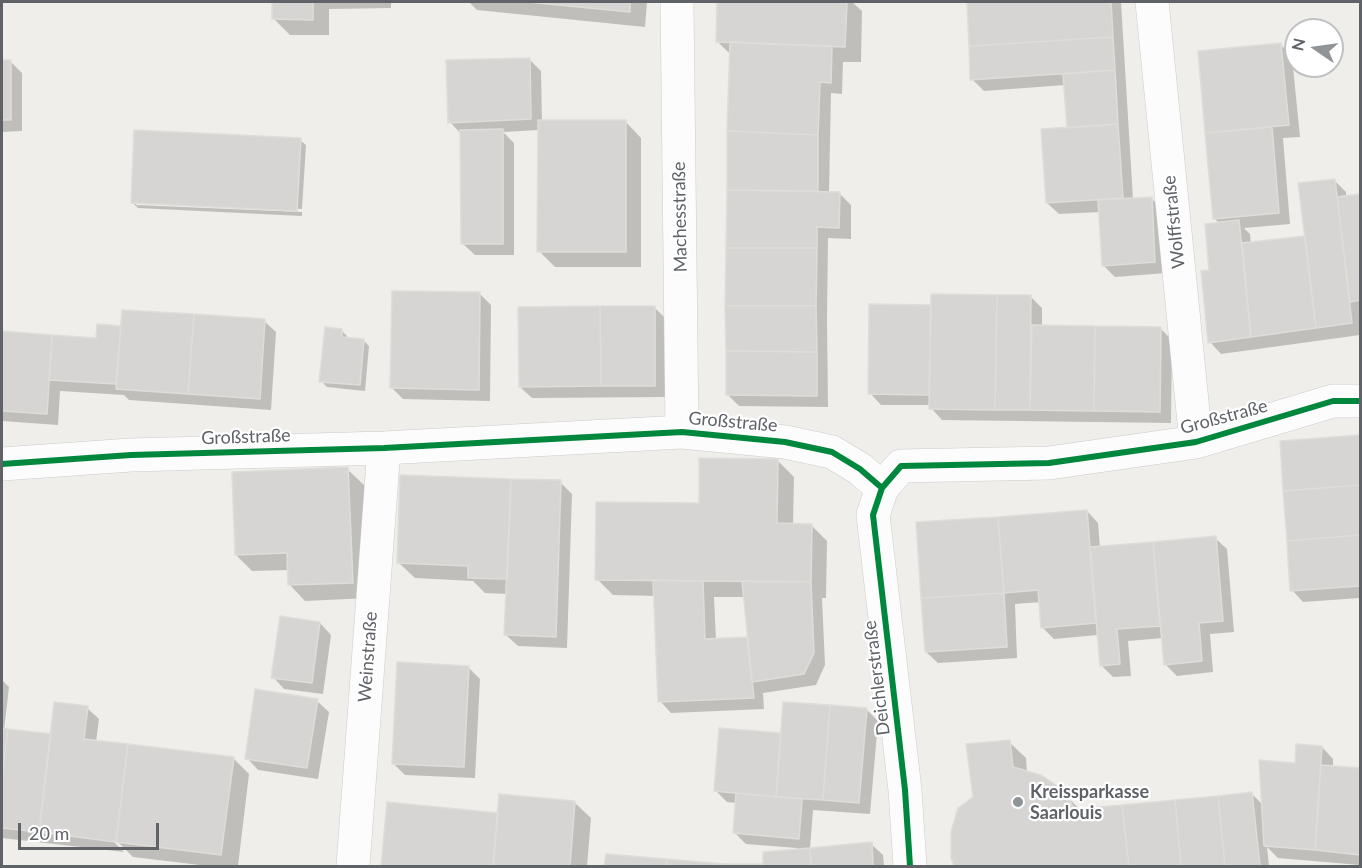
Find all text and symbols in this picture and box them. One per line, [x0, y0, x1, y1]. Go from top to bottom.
north arrow [1284, 18, 1344, 78]
text: N [1287, 36, 1309, 52]
street label: Machesstraße [668, 161, 692, 273]
street label: Wolffstraße [1158, 174, 1190, 270]
street label: Großstraße [1178, 395, 1270, 439]
street label: Großstraße [688, 407, 778, 437]
street label: Großstraße [201, 425, 291, 449]
street label: Weinstraße [354, 611, 382, 703]
street label: Deichlerstraße [859, 619, 895, 737]
place label: Kreissparkasse Saarlouis [1030, 781, 1149, 824]
marker: Kreissparkasse Saarlouis [1011, 795, 1025, 809]
scale bar [21, 811, 162, 849]
text: 20 m [29, 822, 69, 844]

